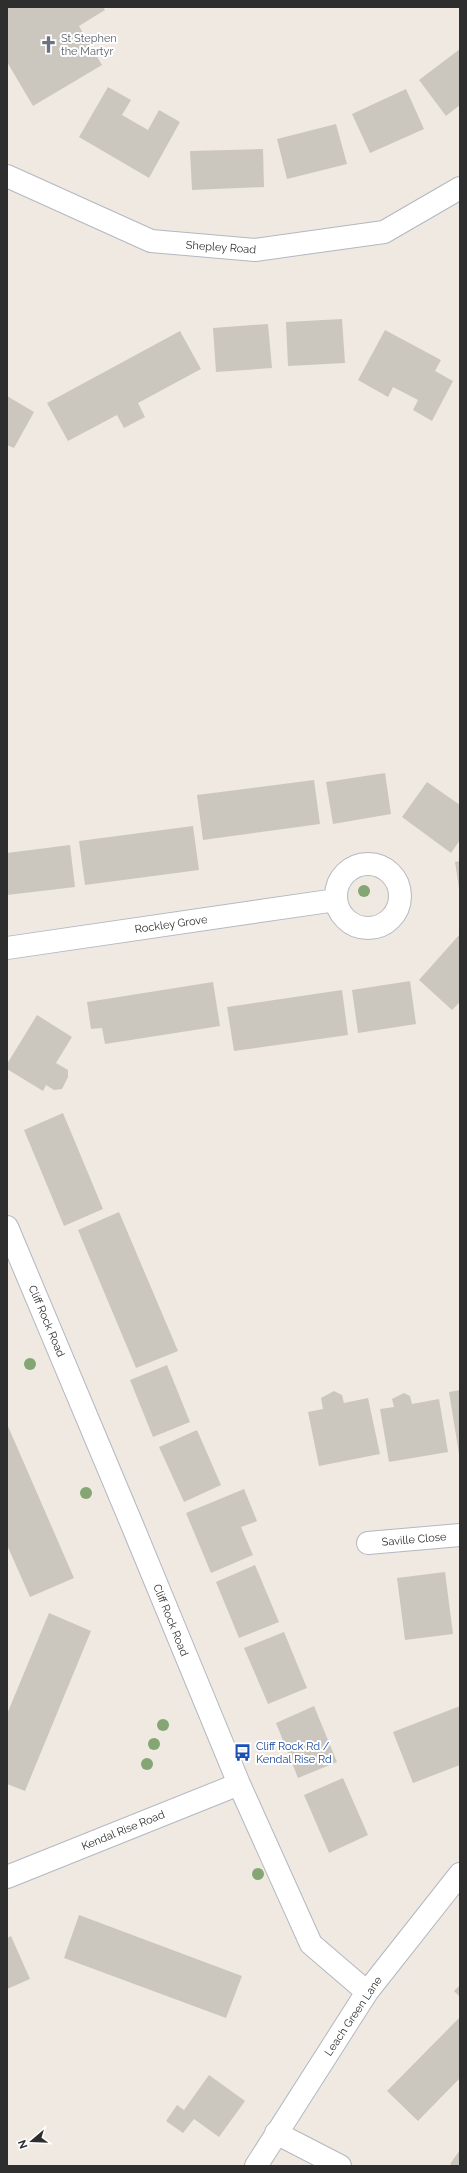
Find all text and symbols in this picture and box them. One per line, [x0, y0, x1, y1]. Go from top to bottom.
place label: St Stephen the Martyr [61, 32, 117, 58]
church icon: St Stephen the Martyr [38, 34, 58, 54]
street label: Shepley Road [185, 239, 257, 256]
street label: Rockley Grove [134, 913, 209, 936]
street label: Cliff Rock Road [26, 1283, 68, 1359]
street label: Saville Close [381, 1530, 447, 1549]
street label: Cliff Rock Road [150, 1582, 191, 1658]
place label: Cliff Rock Rd / Kendal Rise Rd [256, 1740, 332, 1766]
bus stop icon: Cliff Rock Rd / Kendal Rise Rd [233, 1742, 253, 1762]
street label: Kendal Rise Road [80, 1808, 167, 1853]
street label: Leach Green Lane [322, 1974, 385, 2058]
north arrow [12, 2121, 52, 2161]
text: N [16, 2138, 31, 2150]

